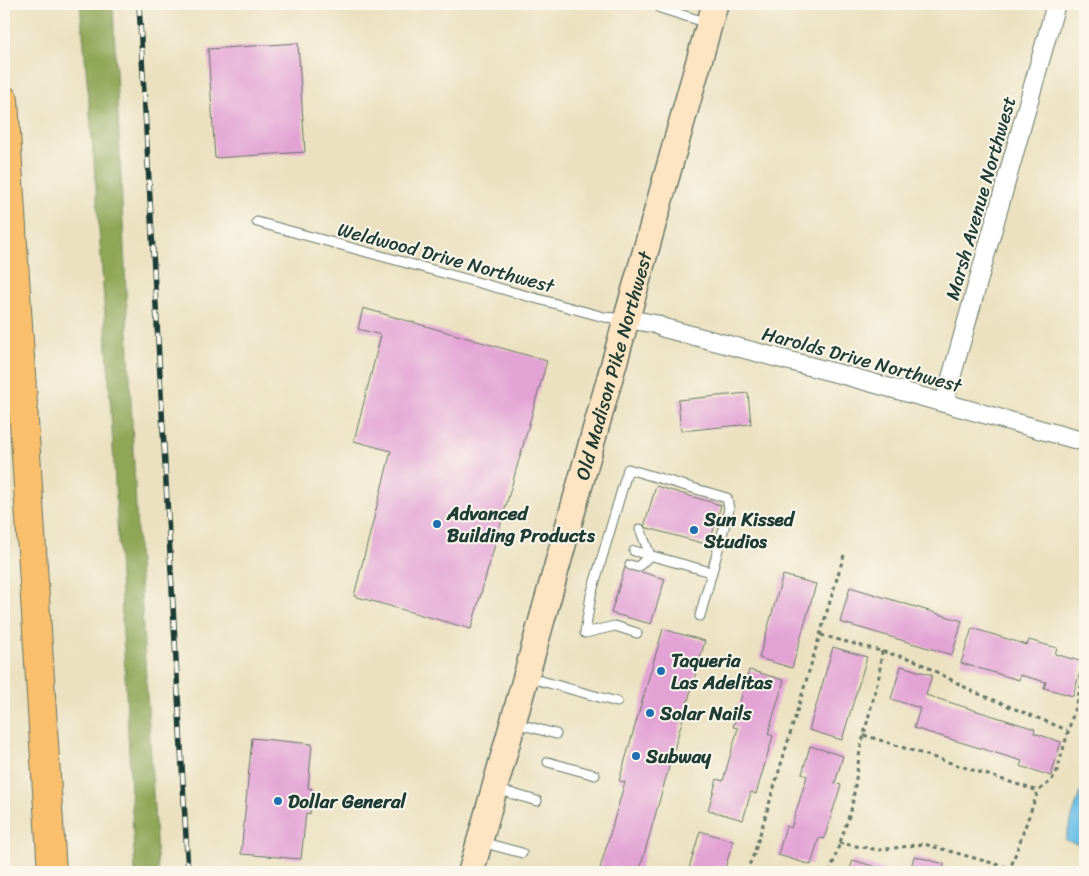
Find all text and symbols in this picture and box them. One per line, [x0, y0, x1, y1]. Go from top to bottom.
street label: Marsh Avenue Northwest [936, 92, 1025, 304]
street label: Weldwood Drive Northwest [334, 213, 559, 303]
street label: Old Madison Pike Northwest [566, 246, 662, 484]
street label: Harolds Drive Northwest [758, 317, 967, 402]
place label: Advanced Building Products [446, 497, 596, 552]
place label: Sun Kissed Studios [703, 503, 796, 558]
marker: Advanced Building Products [431, 518, 443, 530]
marker: Sun Kissed Studios [688, 524, 700, 536]
place label: Taqueria Las Adelitas [671, 644, 774, 699]
marker: Taqueria Las Adelitas [655, 665, 667, 677]
place label: Solar Nails [659, 697, 753, 730]
marker: Solar Nails [644, 707, 656, 719]
place label: Subway [645, 740, 712, 773]
marker: Subway [630, 750, 642, 762]
place label: Dollar General [288, 785, 406, 818]
marker: Dollar General [272, 795, 284, 807]

